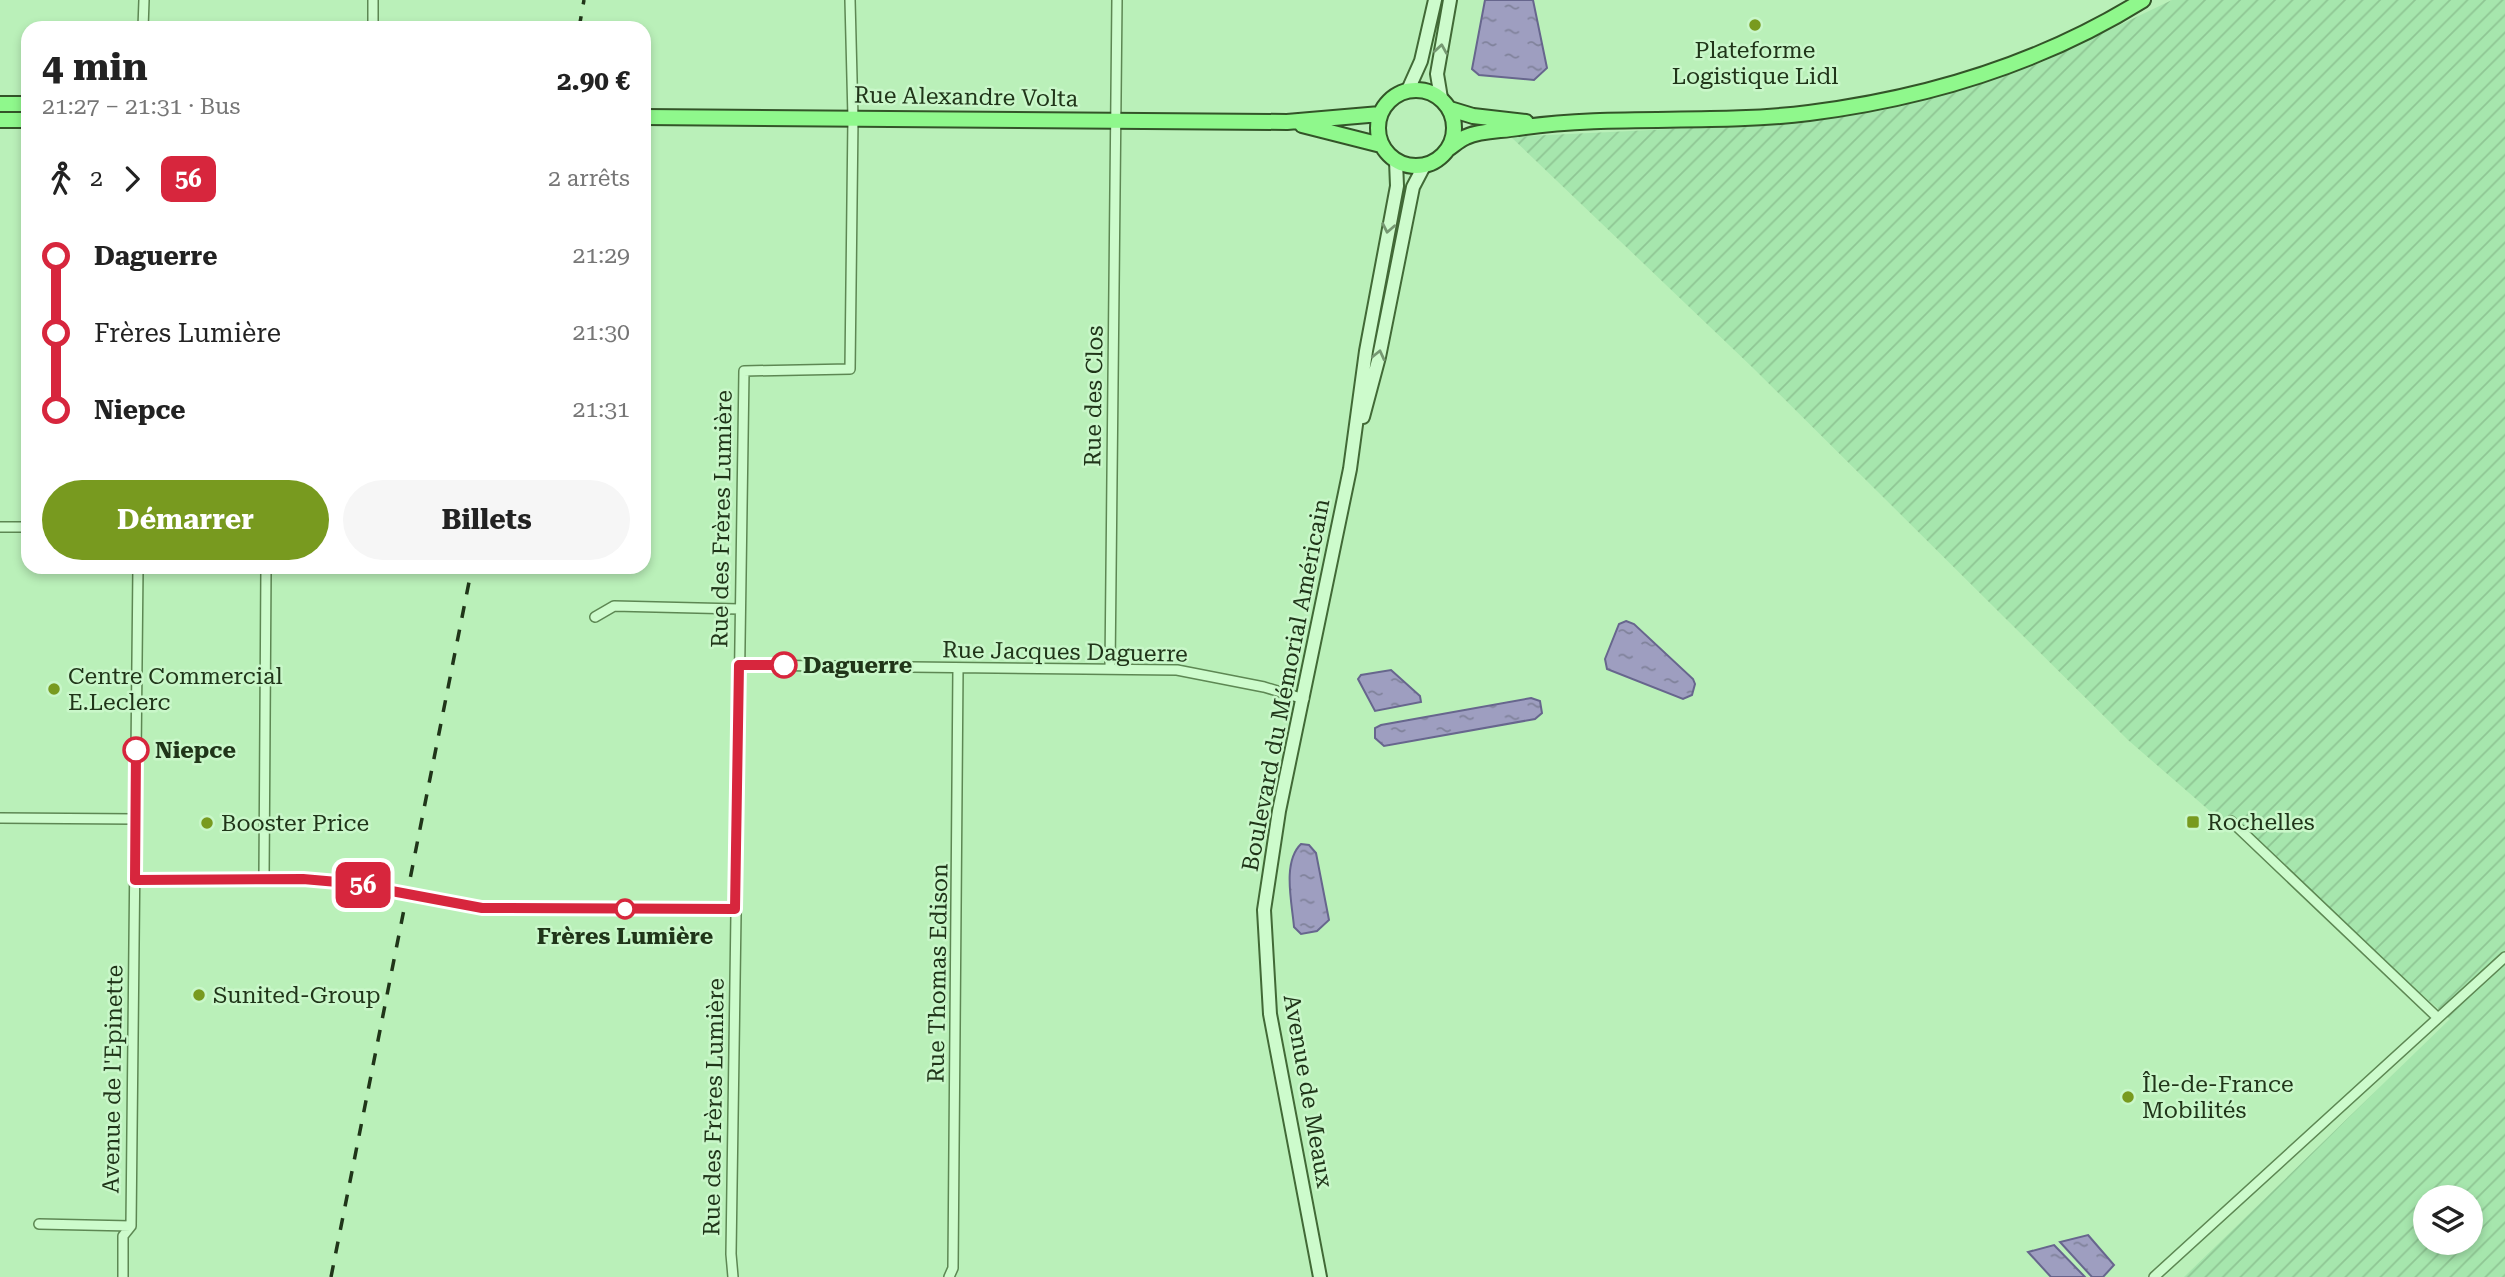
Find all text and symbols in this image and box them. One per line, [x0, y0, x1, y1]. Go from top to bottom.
marker: Plateforme Logistique Lidl [1747, 17, 1763, 33]
place label: Plateforme Logistique Lidl [1672, 37, 1838, 90]
one-way arrow [1433, 43, 1448, 55]
text: 4 min [42, 45, 148, 89]
text: 2.90 € [557, 66, 630, 96]
street label: Rue Alexandre Volta [854, 82, 1079, 112]
text: 21:27 – 21:31 · Bus [42, 93, 240, 120]
icon: walk [42, 160, 80, 198]
icon: forward [113, 160, 151, 198]
text: 2 [90, 165, 103, 192]
text: 56 [175, 165, 202, 193]
text: 2 arrêts [548, 165, 630, 192]
one-way arrow [1382, 222, 1397, 234]
text: Daguerre [94, 241, 217, 271]
text: 21:29 [573, 242, 630, 269]
text: Frères Lumière [94, 318, 281, 348]
text: 21:30 [573, 319, 630, 346]
street label: Rue des Clos [1079, 325, 1109, 467]
one-way arrow [1371, 349, 1386, 361]
street label: Rue des Frères Lumière [706, 390, 738, 648]
text: Niepce [94, 395, 186, 425]
text: 21:31 [573, 396, 630, 423]
button: Démarrer [42, 480, 329, 560]
button: Billets [343, 480, 630, 560]
street label: Boulevard du Mémorial Américain [1237, 496, 1335, 874]
street label: Rue Jacques Daguerre [942, 636, 1188, 668]
marker: Daguerre [771, 652, 797, 678]
place label: Daguerre [803, 652, 912, 679]
place label: Centre Commercial E.Leclerc [68, 663, 283, 716]
marker: Centre Commercial E.Leclerc [46, 681, 62, 697]
marker: Niepce [123, 737, 149, 763]
place label: Niepce [155, 737, 236, 764]
place label: Rochelles [2207, 809, 2315, 836]
place label: Booster Price [221, 810, 369, 837]
marker: Rochelles [2185, 814, 2201, 830]
marker: Booster Price [199, 815, 215, 831]
line badge: 56 [332, 862, 394, 908]
street label: Rue Thomas Edison [923, 863, 953, 1083]
text: 56 [350, 871, 376, 899]
marker: Frères Lumière [615, 899, 635, 919]
place label: Frères Lumière [537, 923, 713, 950]
street label: Avenue de l'Epinette [98, 965, 128, 1193]
street label: Rue des Frères Lumière [698, 978, 730, 1236]
place label: Sunited-Group [213, 982, 381, 1009]
marker: Sunited-Group [191, 987, 207, 1003]
street label: Avenue de Meaux [1278, 992, 1338, 1191]
place label: Île-de-France Mobilités [2142, 1071, 2294, 1124]
marker: Île-de-France Mobilités [2120, 1089, 2136, 1105]
map controls [2413, 1185, 2483, 1255]
button: layers [2413, 1185, 2483, 1255]

